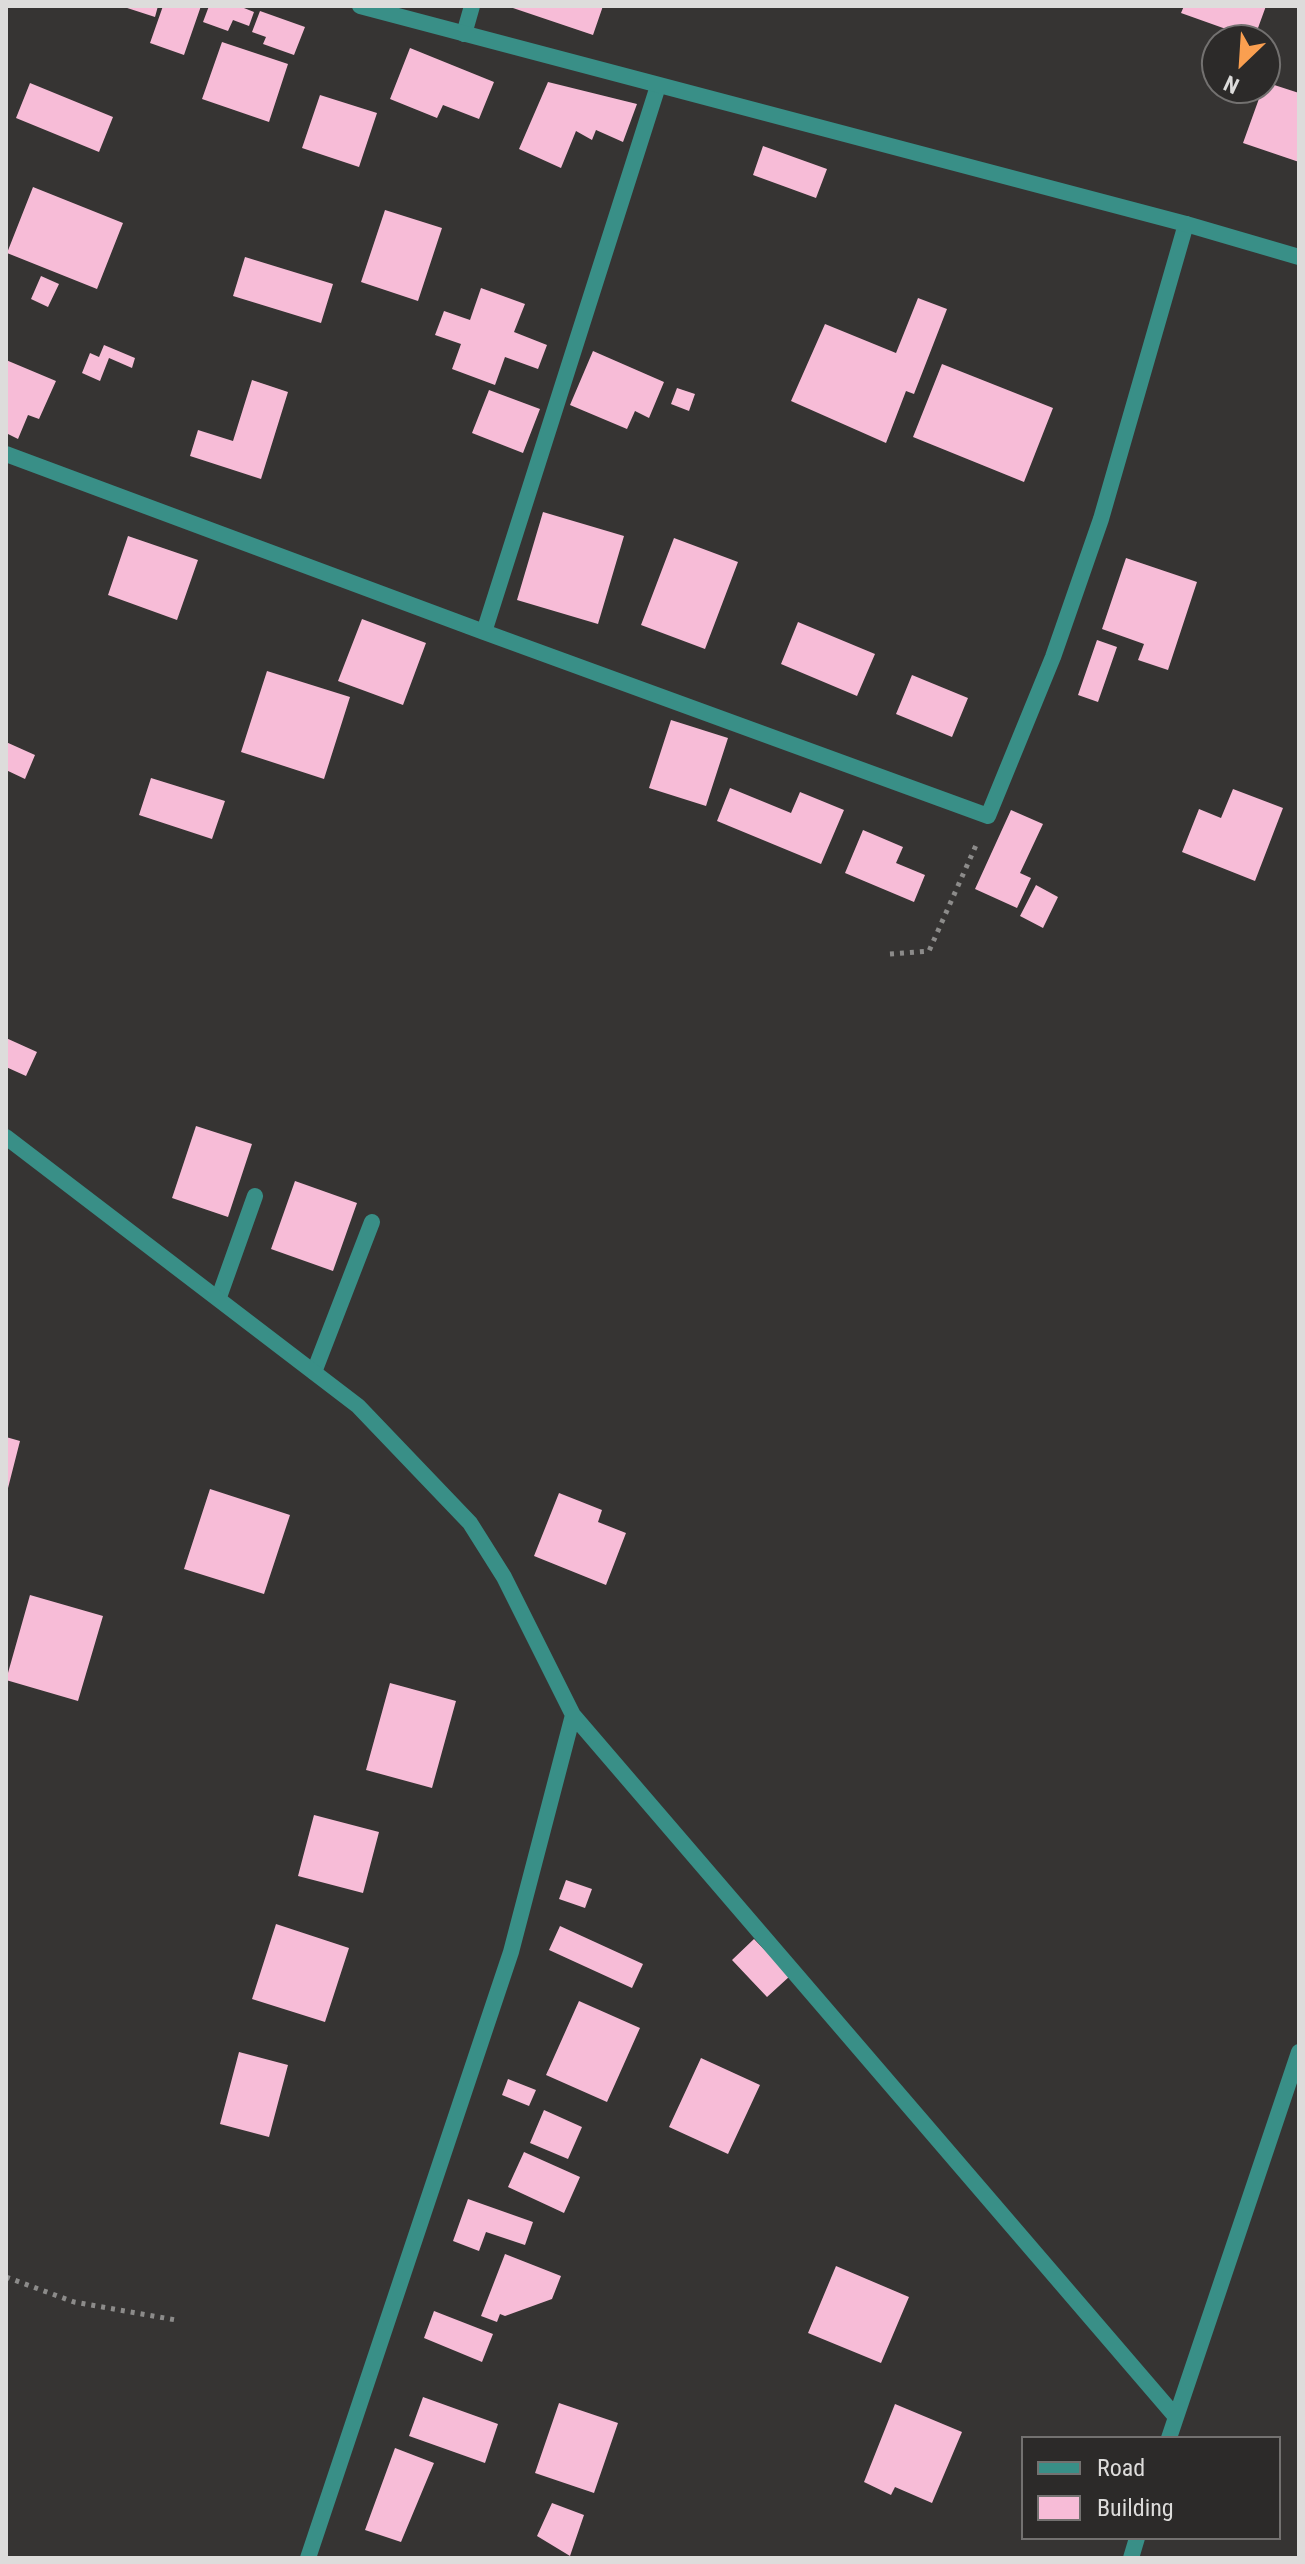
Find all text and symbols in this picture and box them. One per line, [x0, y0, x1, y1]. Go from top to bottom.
north arrow [1201, 24, 1281, 104]
text: N [1220, 70, 1243, 99]
legend [1021, 2436, 1281, 2540]
text: Road [1097, 2454, 1145, 2482]
text: Building [1097, 2494, 1174, 2522]

